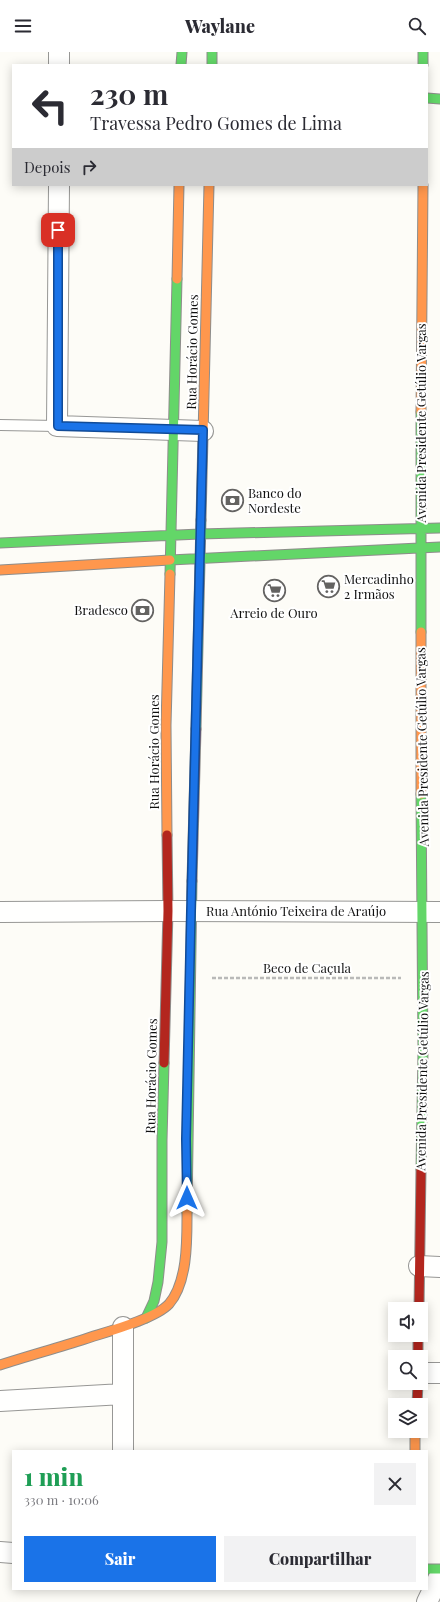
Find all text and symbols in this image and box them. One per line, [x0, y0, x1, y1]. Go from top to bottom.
text: Waylane [185, 14, 255, 38]
icon: menu [12, 15, 34, 37]
icon: search [406, 15, 428, 37]
text: 230 m [90, 75, 168, 112]
icon: left [24, 80, 76, 132]
text: Travessa Pedro Gomes de Lima [90, 111, 342, 135]
icon: right [78, 156, 100, 178]
text: Depois [24, 157, 70, 177]
pin [41, 213, 75, 247]
icon: arrive [47, 219, 69, 241]
street label: Rua Horácio Gomes [182, 294, 201, 410]
street label: Avenida Presidente Getúlio Vargas [412, 323, 429, 524]
place label: Banco do Nordeste [248, 484, 302, 516]
bank icon: Banco do Nordeste [219, 487, 245, 513]
place label: Mercadinho 2 Irmãos [344, 570, 414, 602]
supermarket icon: Mercadinho 2 Irmãos [316, 573, 342, 599]
supermarket icon: Arreio de Ouro [261, 578, 287, 604]
bank icon: Bradesco [130, 597, 156, 623]
place label: Bradesco [74, 601, 128, 618]
place label: Arreio de Ouro [229, 604, 318, 621]
street label: Avenida Presidente Getúlio Vargas [411, 647, 432, 848]
street label: Rua Horácio Gomes [145, 694, 162, 810]
street label: Rua António Teixeira de Araújo [206, 902, 386, 919]
street label: Beco de Caçula [263, 959, 352, 976]
street label: Avenida Presidente Getúlio Vargas [411, 971, 432, 1172]
street label: Rua Horácio Gomes [141, 1018, 160, 1134]
position arrow [166, 1177, 208, 1219]
map controls [388, 1302, 428, 1438]
button: sound [388, 1302, 428, 1342]
button: search [388, 1350, 428, 1390]
button: layers [388, 1398, 428, 1438]
text: 1 min [24, 1460, 83, 1492]
button: close [374, 1463, 416, 1505]
text: 330 m · 10:06 [24, 1491, 99, 1508]
button: Sair [24, 1536, 216, 1582]
button: Compartilhar [224, 1536, 416, 1582]

